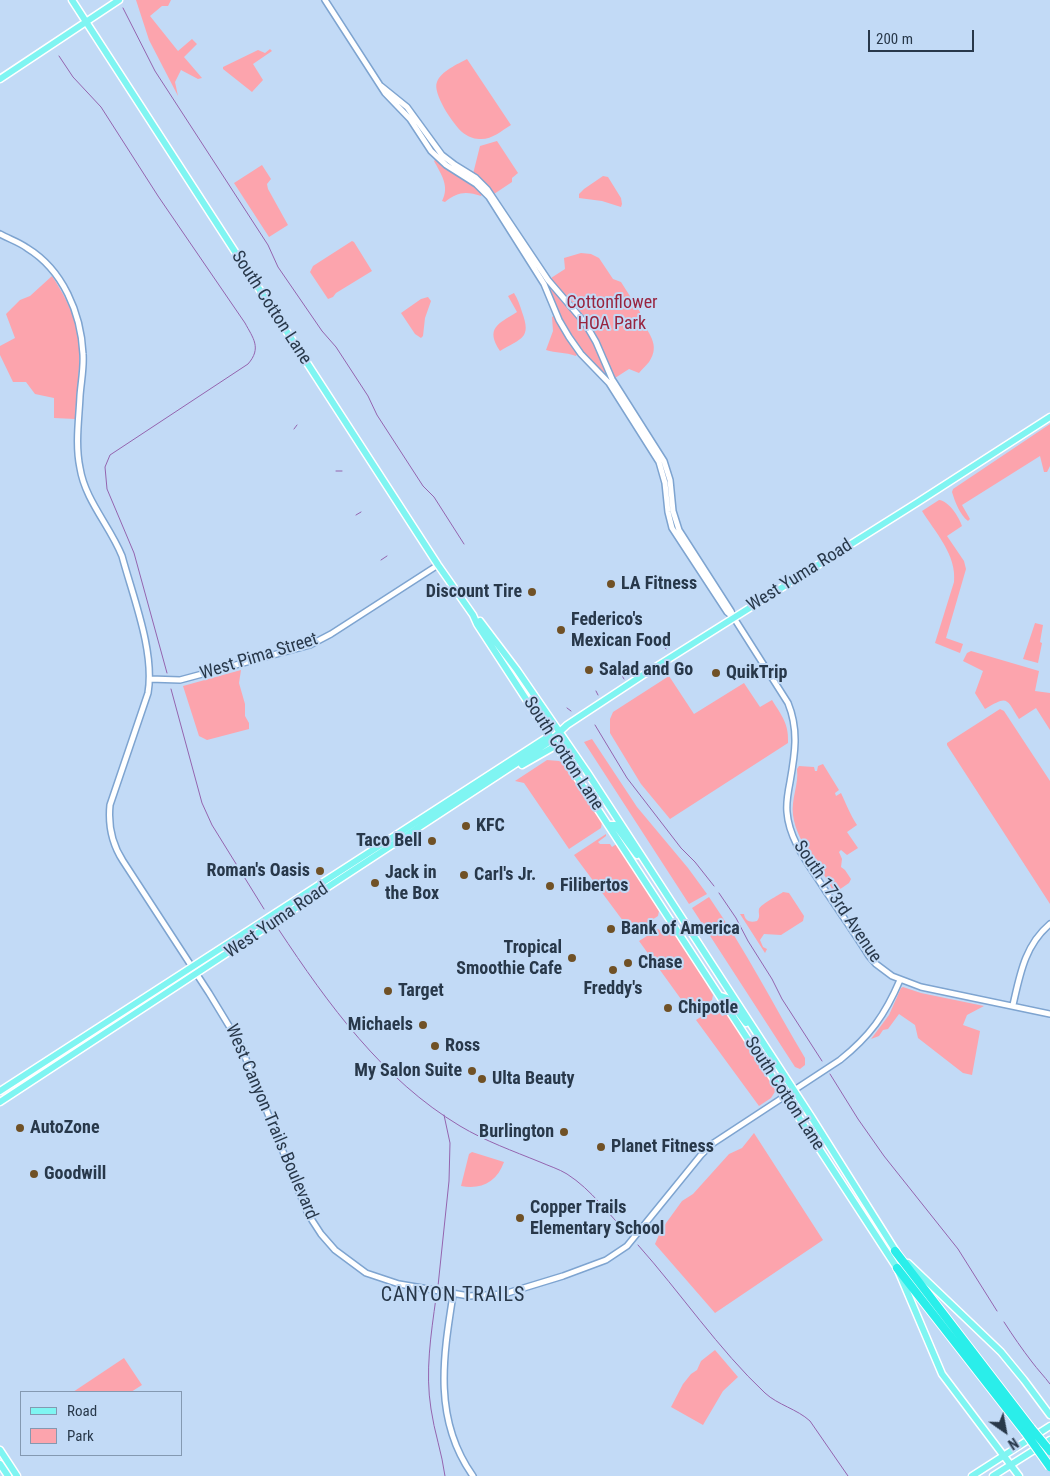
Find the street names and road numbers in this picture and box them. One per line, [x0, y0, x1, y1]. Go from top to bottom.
street label: South Cotton Lane [226, 247, 316, 369]
street label: West Yuma Road [743, 535, 857, 617]
street label: West Pima Street [197, 629, 321, 685]
street label: South Cotton Lane [518, 693, 608, 815]
street label: South 173rd Avenue [788, 837, 886, 967]
street label: West Yuma Road [221, 879, 333, 963]
street label: West Canyon Trails Boulevard [220, 1021, 322, 1223]
street label: South Cotton Lane [739, 1033, 829, 1155]

